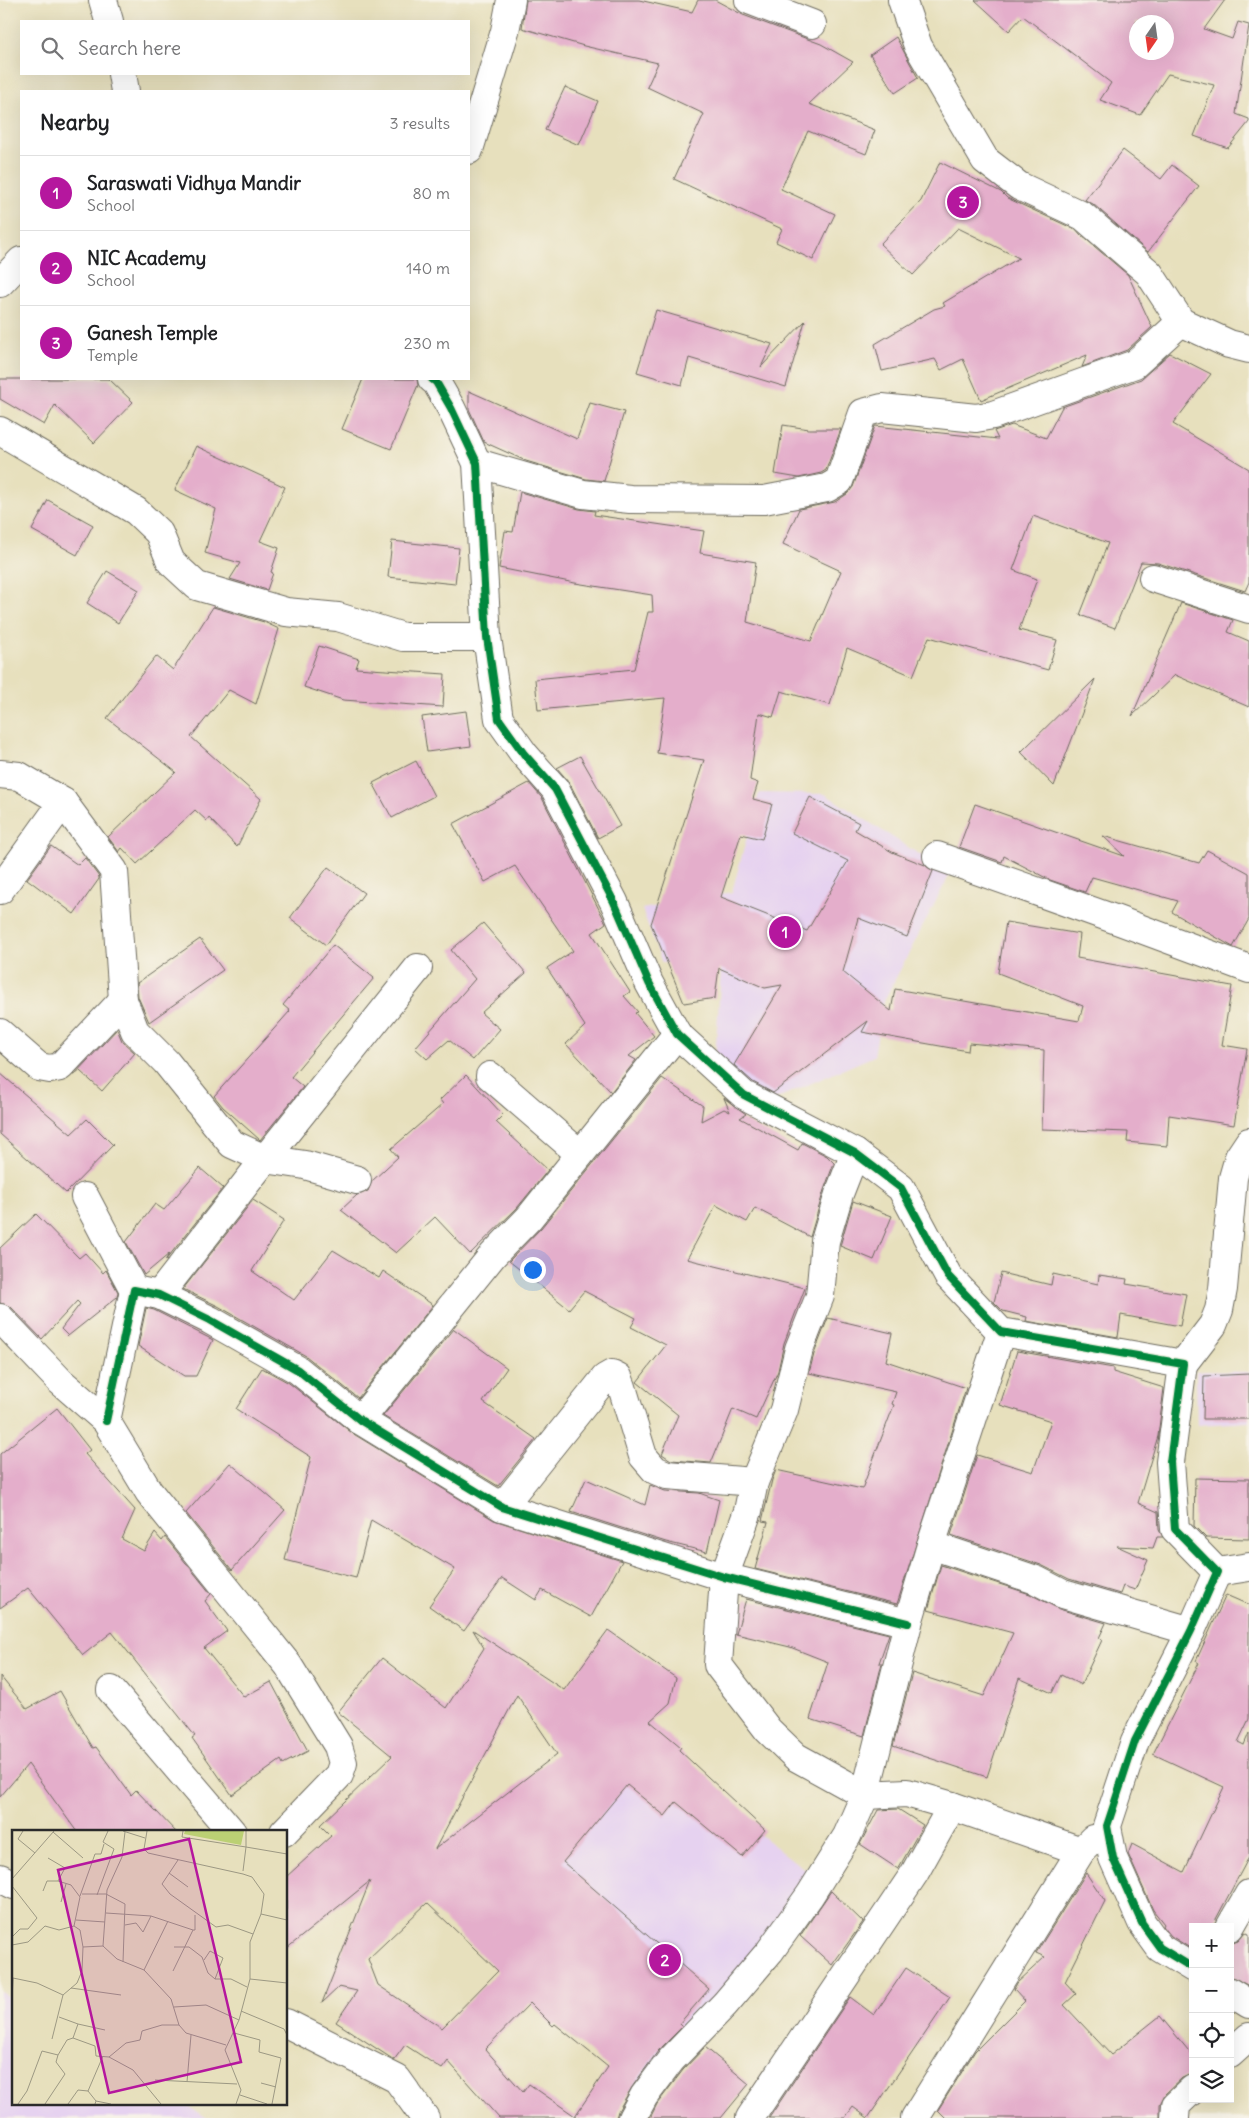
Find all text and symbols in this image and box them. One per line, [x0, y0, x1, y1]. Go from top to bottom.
north arrow [1129, 15, 1174, 60]
search box [20, 20, 470, 75]
icon: search [38, 34, 66, 62]
text: Search here [78, 36, 181, 60]
text: Nearby [40, 109, 110, 136]
text: 3 results [390, 113, 450, 133]
text: Saraswati Vidhya Mandir [87, 171, 301, 195]
text: 1 [53, 183, 59, 203]
text: 80 m [412, 183, 450, 203]
pin: 3 [947, 183, 979, 221]
text: School [87, 195, 135, 215]
text: NIC Academy [87, 246, 206, 270]
text: 2 [52, 258, 60, 278]
text: 140 m [406, 258, 450, 278]
text: School [87, 270, 135, 290]
text: Ganesh Temple [87, 321, 218, 345]
text: 3 [51, 333, 61, 353]
text: 230 m [404, 333, 450, 353]
text: Temple [87, 345, 138, 365]
pin: 1 [769, 913, 801, 951]
your location [520, 1257, 546, 1283]
inset map [12, 1830, 288, 2106]
map controls [1189, 1923, 1234, 2103]
button: + [1189, 1923, 1234, 1968]
pin: 2 [649, 1941, 681, 1979]
button: − [1189, 1968, 1234, 2013]
button: locate [1189, 2013, 1234, 2058]
button: layers [1189, 2058, 1234, 2103]

